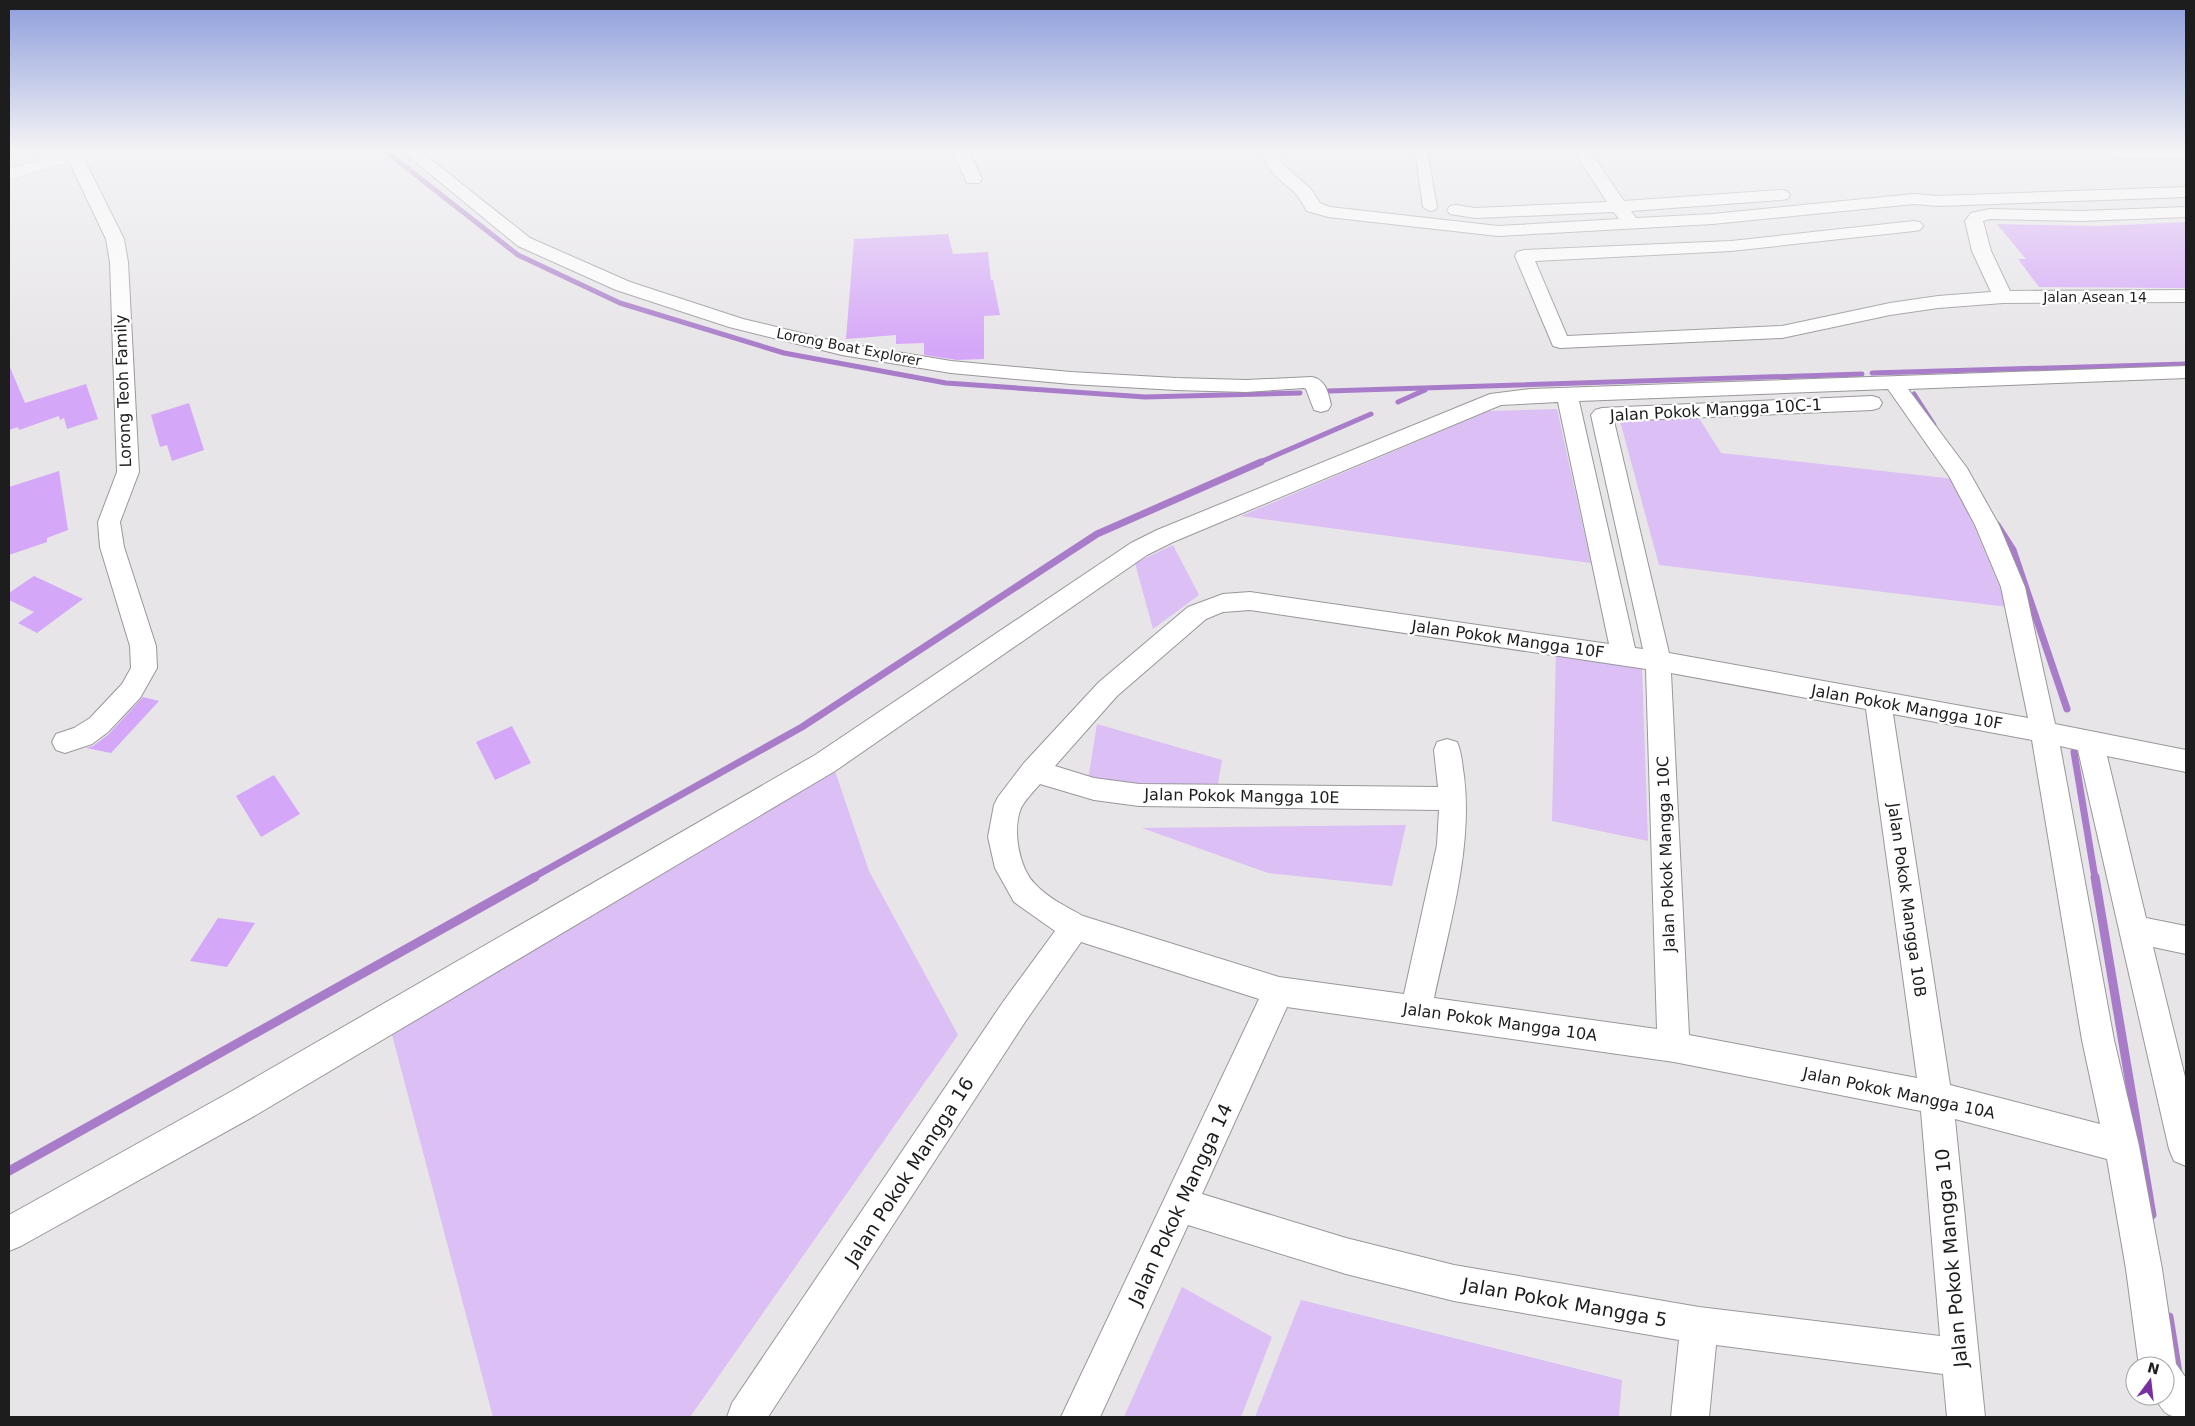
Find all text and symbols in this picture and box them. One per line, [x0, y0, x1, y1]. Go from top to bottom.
street label: Jalan Asean 14 [2042, 289, 2147, 305]
street label: Lorong Teoh Family [111, 314, 135, 468]
street label: Lorong Boat Explorer [775, 325, 923, 369]
street label: Jalan Pokok Mangga 10C-1 [1609, 395, 1822, 425]
street label: Jalan Pokok Mangga 10F [1410, 616, 1605, 662]
street label: Jalan Pokok Mangga 10F [1809, 681, 2004, 733]
street label: Jalan Pokok Mangga 10C [1653, 756, 1679, 953]
street label: Jalan Pokok Mangga 10E [1143, 785, 1340, 807]
street label: Jalan Pokok Mangga 10B [1884, 801, 1930, 998]
street label: Jalan Pokok Mangga 10A [1401, 999, 1598, 1045]
street label: Jalan Pokok Mangga 10A [1800, 1063, 1997, 1123]
street label: Jalan Pokok Mangga 16 [839, 1073, 978, 1270]
street label: Jalan Pokok Mangga 14 [1123, 1100, 1236, 1309]
street label: Jalan Pokok Mangga 10 [1930, 1148, 1972, 1369]
street label: Jalan Pokok Mangga 5 [1460, 1273, 1669, 1331]
north arrow [2125, 1356, 2175, 1406]
text: N [2146, 1359, 2161, 1378]

